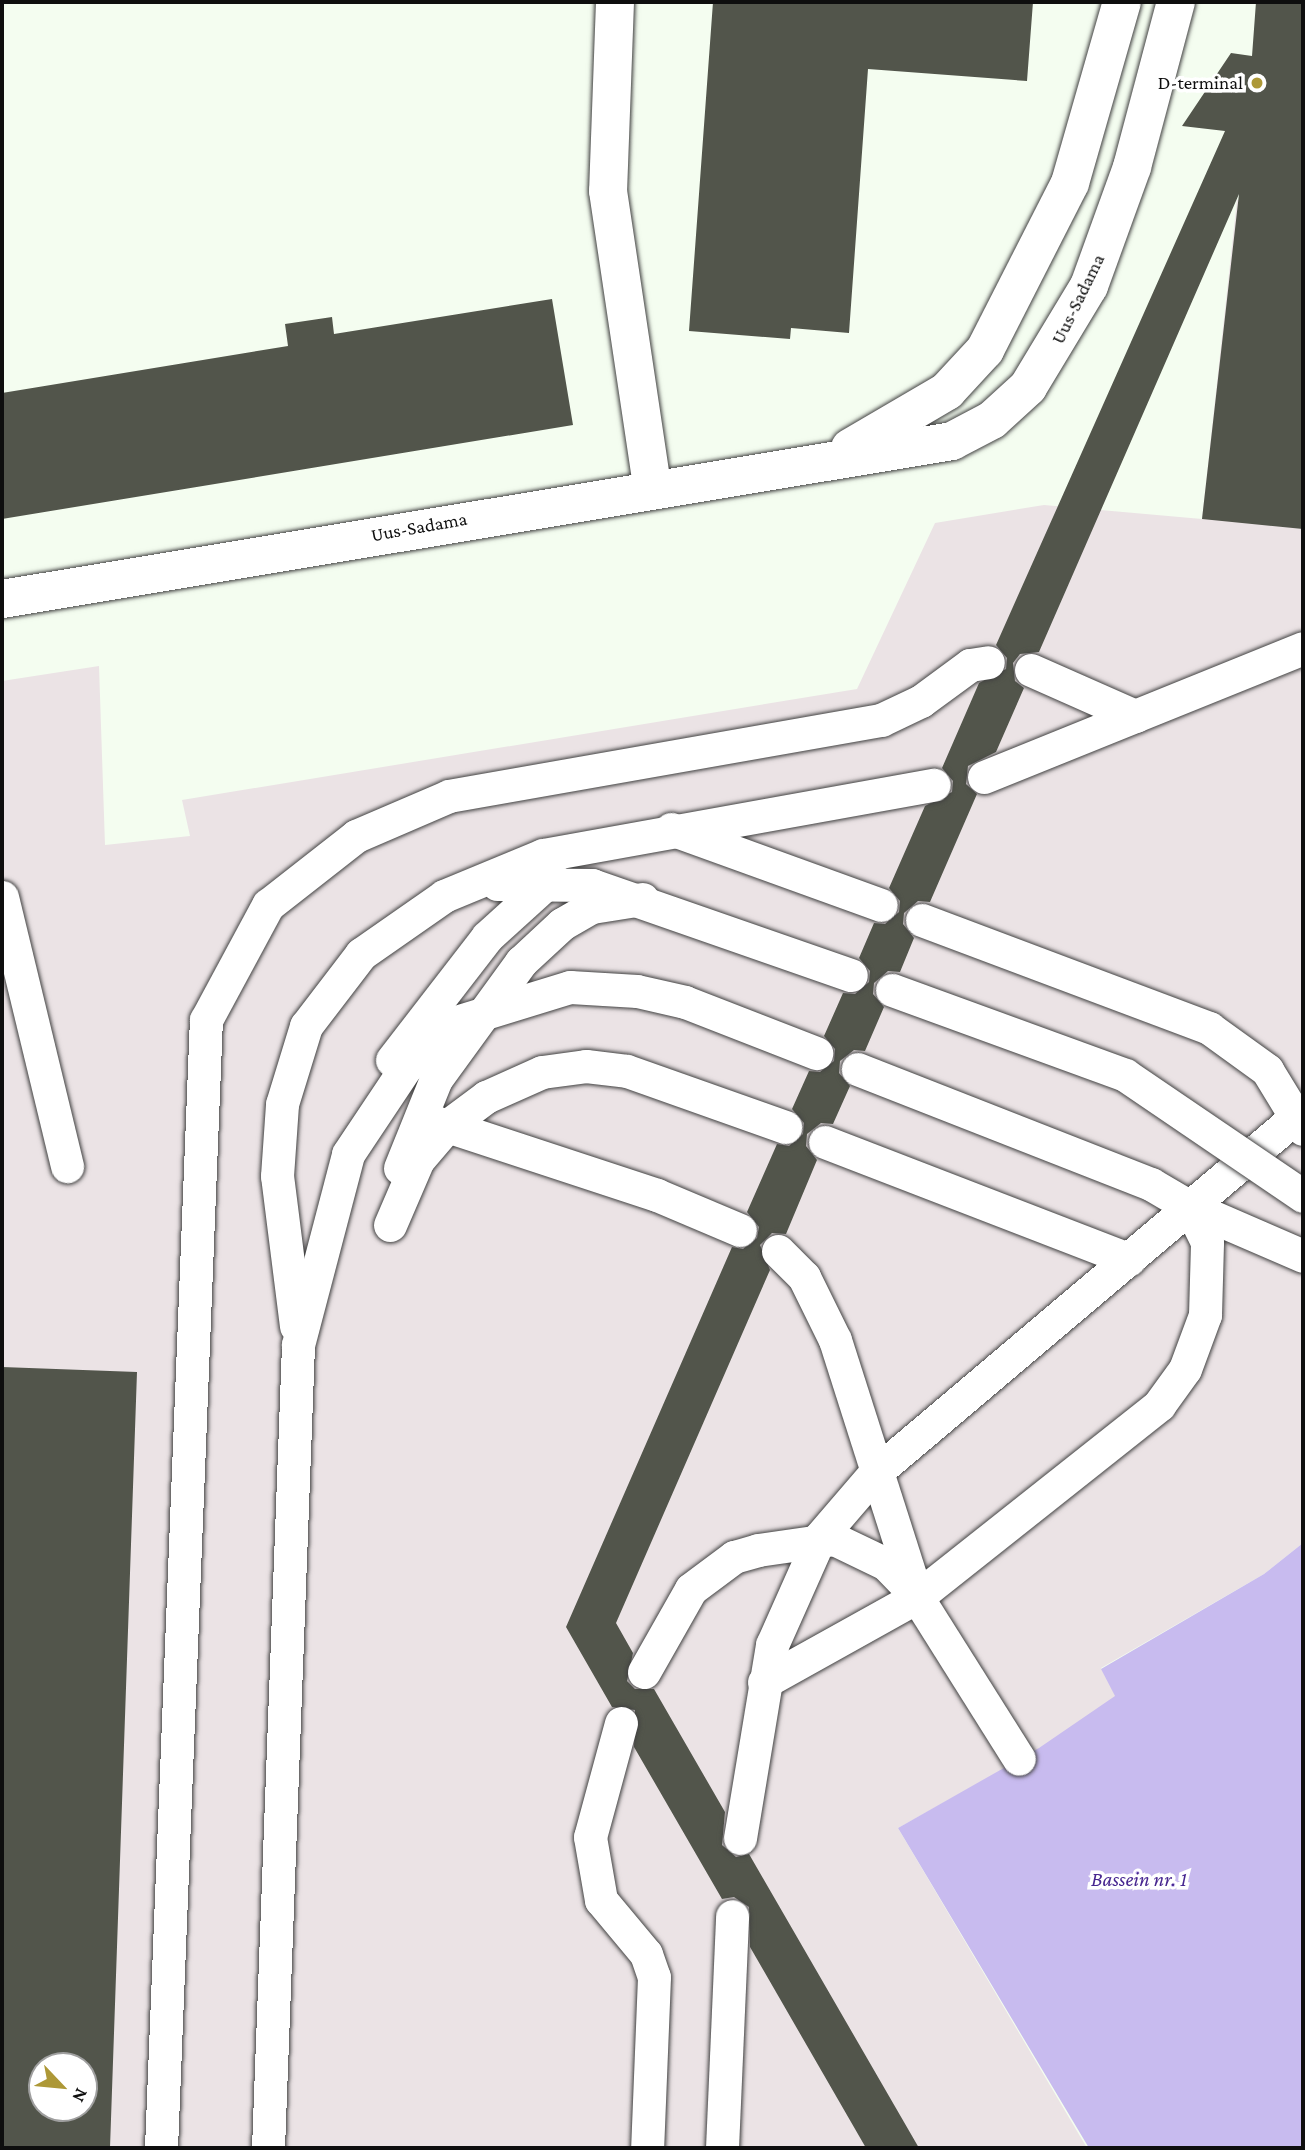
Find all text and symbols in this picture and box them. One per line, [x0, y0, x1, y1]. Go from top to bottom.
place label: D-terminal [1158, 72, 1243, 94]
marker: D-terminal [1249, 75, 1265, 91]
street label: Uus-Sadama [1046, 250, 1110, 348]
street label: Uus-Sadama [369, 507, 469, 547]
water label: Bassein nr. 1 [1091, 1866, 1187, 1892]
north arrow [28, 2052, 98, 2122]
text: N [68, 2085, 93, 2106]

